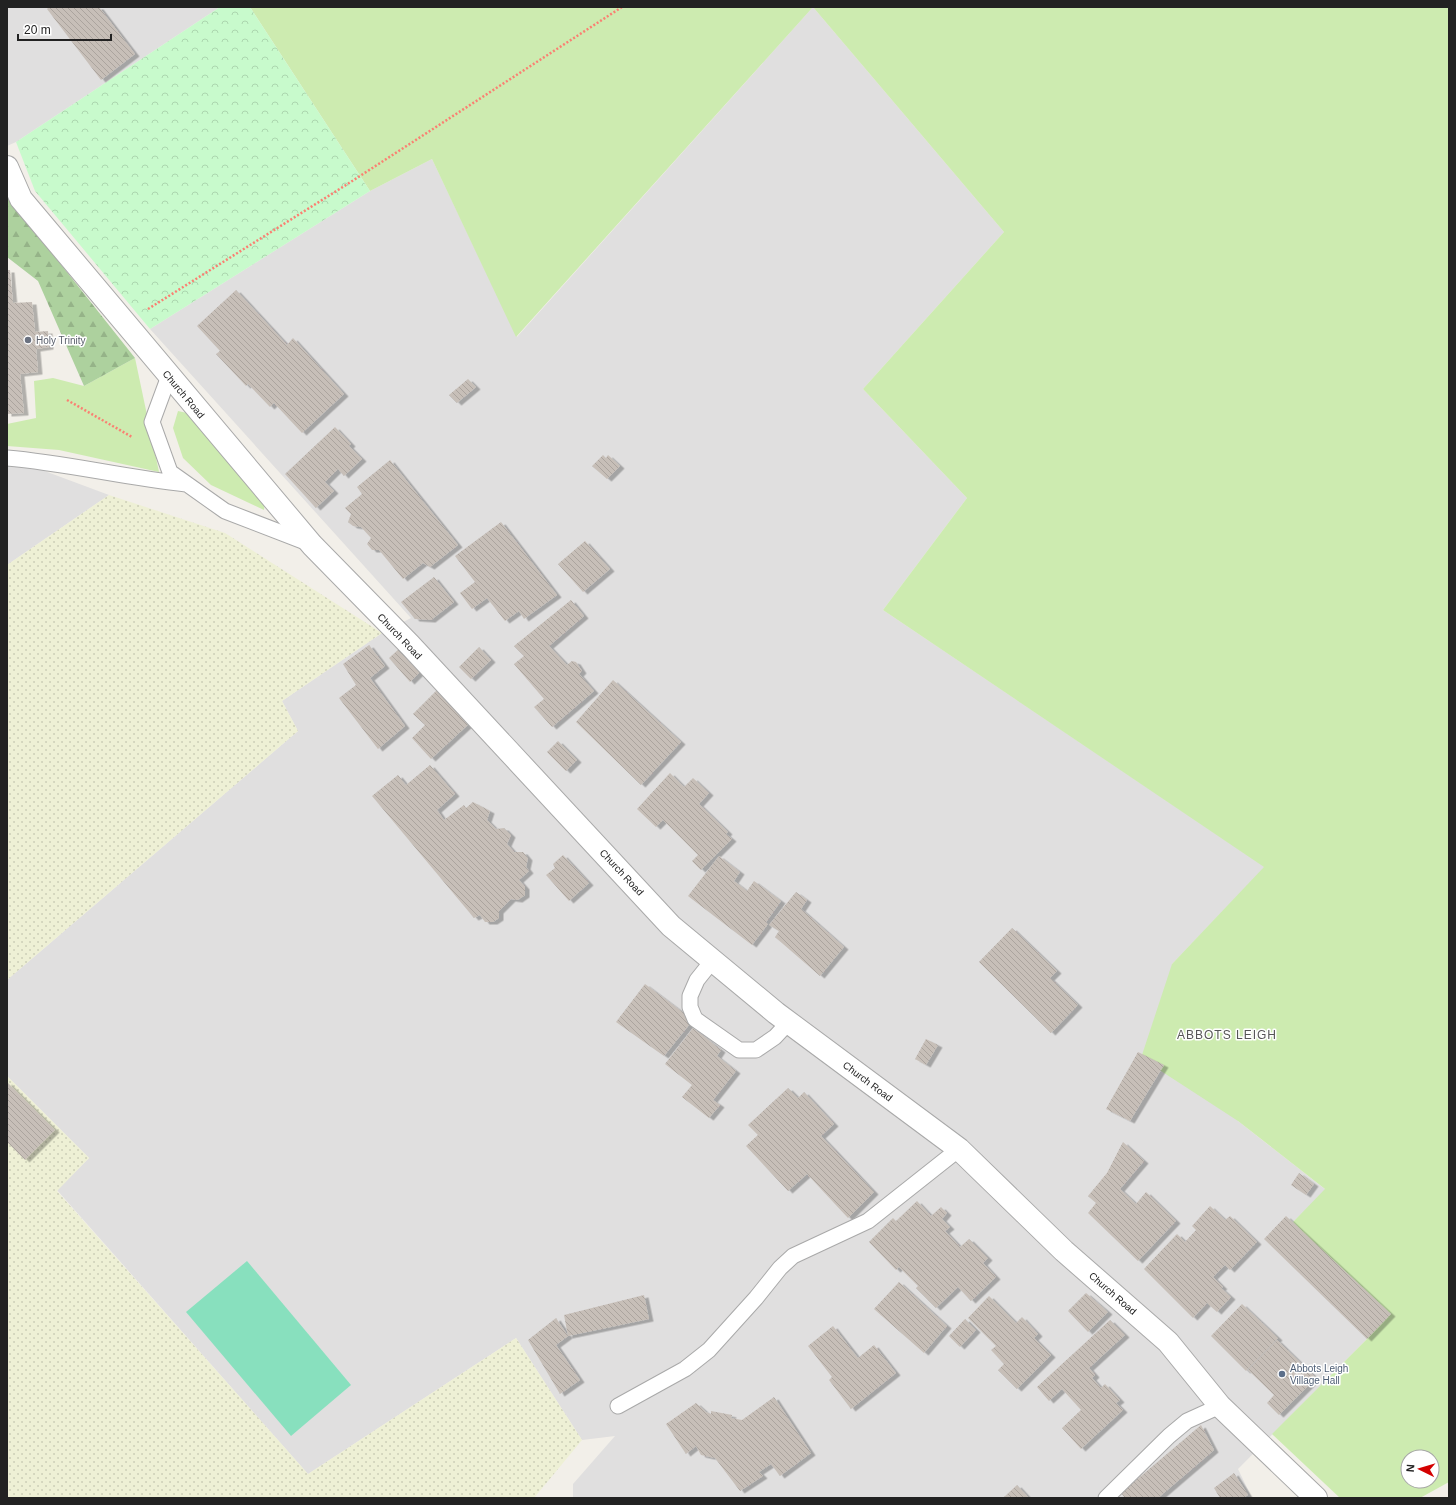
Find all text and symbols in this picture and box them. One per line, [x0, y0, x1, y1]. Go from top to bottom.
scale bar [18, 16, 111, 42]
text: 20 m [24, 23, 51, 37]
marker: Holy Trinity [23, 335, 33, 345]
place label: Holy Trinity [36, 335, 85, 346]
street label: Church Road [160, 368, 207, 420]
street label: Church Road [375, 611, 424, 661]
street label: Church Road [598, 847, 646, 898]
district label: ABBOTS LEIGH [1177, 1028, 1277, 1042]
street label: Church Road [841, 1059, 895, 1104]
street label: Church Road [1087, 1270, 1139, 1317]
place label: Abbots Leigh Village Hall [1290, 1363, 1348, 1386]
marker: Abbots Leigh Village Hall [1277, 1369, 1287, 1379]
north arrow [1400, 1449, 1440, 1489]
text: N [1404, 1464, 1416, 1473]

